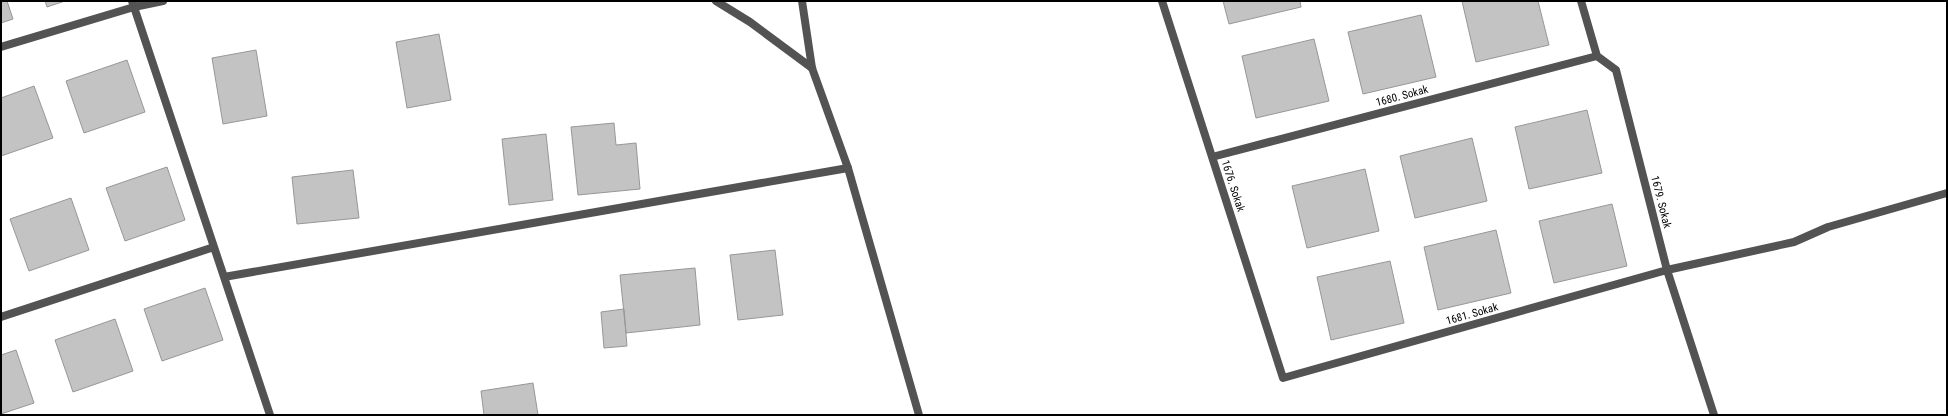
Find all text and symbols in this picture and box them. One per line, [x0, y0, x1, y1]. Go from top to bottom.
street label: 1680. Sokak [1374, 83, 1430, 109]
street label: 1676. Sokak [1219, 159, 1247, 214]
street label: 1679. Sokak [1648, 174, 1674, 230]
street label: 1681. Sokak [1444, 300, 1500, 328]

